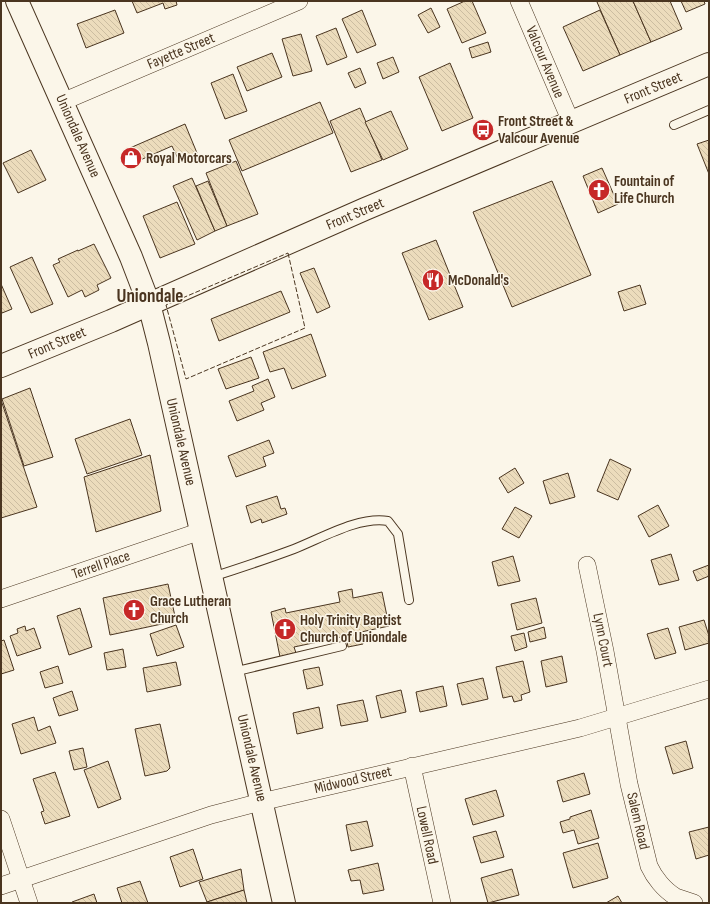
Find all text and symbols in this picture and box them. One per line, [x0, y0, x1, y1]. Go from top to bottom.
street label: Valcour Avenue [521, 23, 569, 101]
street label: Fayette Street [144, 28, 218, 74]
street label: Front Street [621, 67, 685, 109]
street label: Uniondale Avenue [51, 91, 105, 181]
place label: Front Street & Valcour Avenue [498, 112, 579, 148]
bus stop icon: Front Street & Valcour Avenue [470, 117, 496, 143]
shop icon: Royal Motorcars [118, 145, 144, 171]
place label: Royal Motorcars [146, 149, 232, 168]
place label: Fountain of Life Church [614, 172, 675, 208]
church icon: Fountain of Life Church [586, 177, 612, 203]
street label: Front Street [323, 193, 387, 235]
restaurant icon: McDonald's [420, 267, 446, 293]
place label: McDonald's [448, 271, 509, 290]
district label: Uniondale [117, 285, 183, 308]
street label: Front Street [25, 322, 89, 364]
street label: Uniondale Avenue [162, 396, 200, 488]
street label: Terrell Place [69, 546, 133, 584]
place label: Grace Lutheran Church [150, 592, 231, 628]
church icon: Grace Lutheran Church [121, 597, 147, 623]
place label: Holy Trinity Baptist Church of Uniondale [300, 611, 407, 647]
street label: Lynn Court [588, 611, 618, 669]
church icon: Holy Trinity Baptist Church of Uniondale [272, 616, 298, 642]
street label: Uniondale Avenue [233, 712, 271, 804]
street label: Midwood Street [312, 762, 394, 798]
street label: Salem Road [622, 791, 654, 851]
street label: Lowell Road [412, 804, 442, 866]

